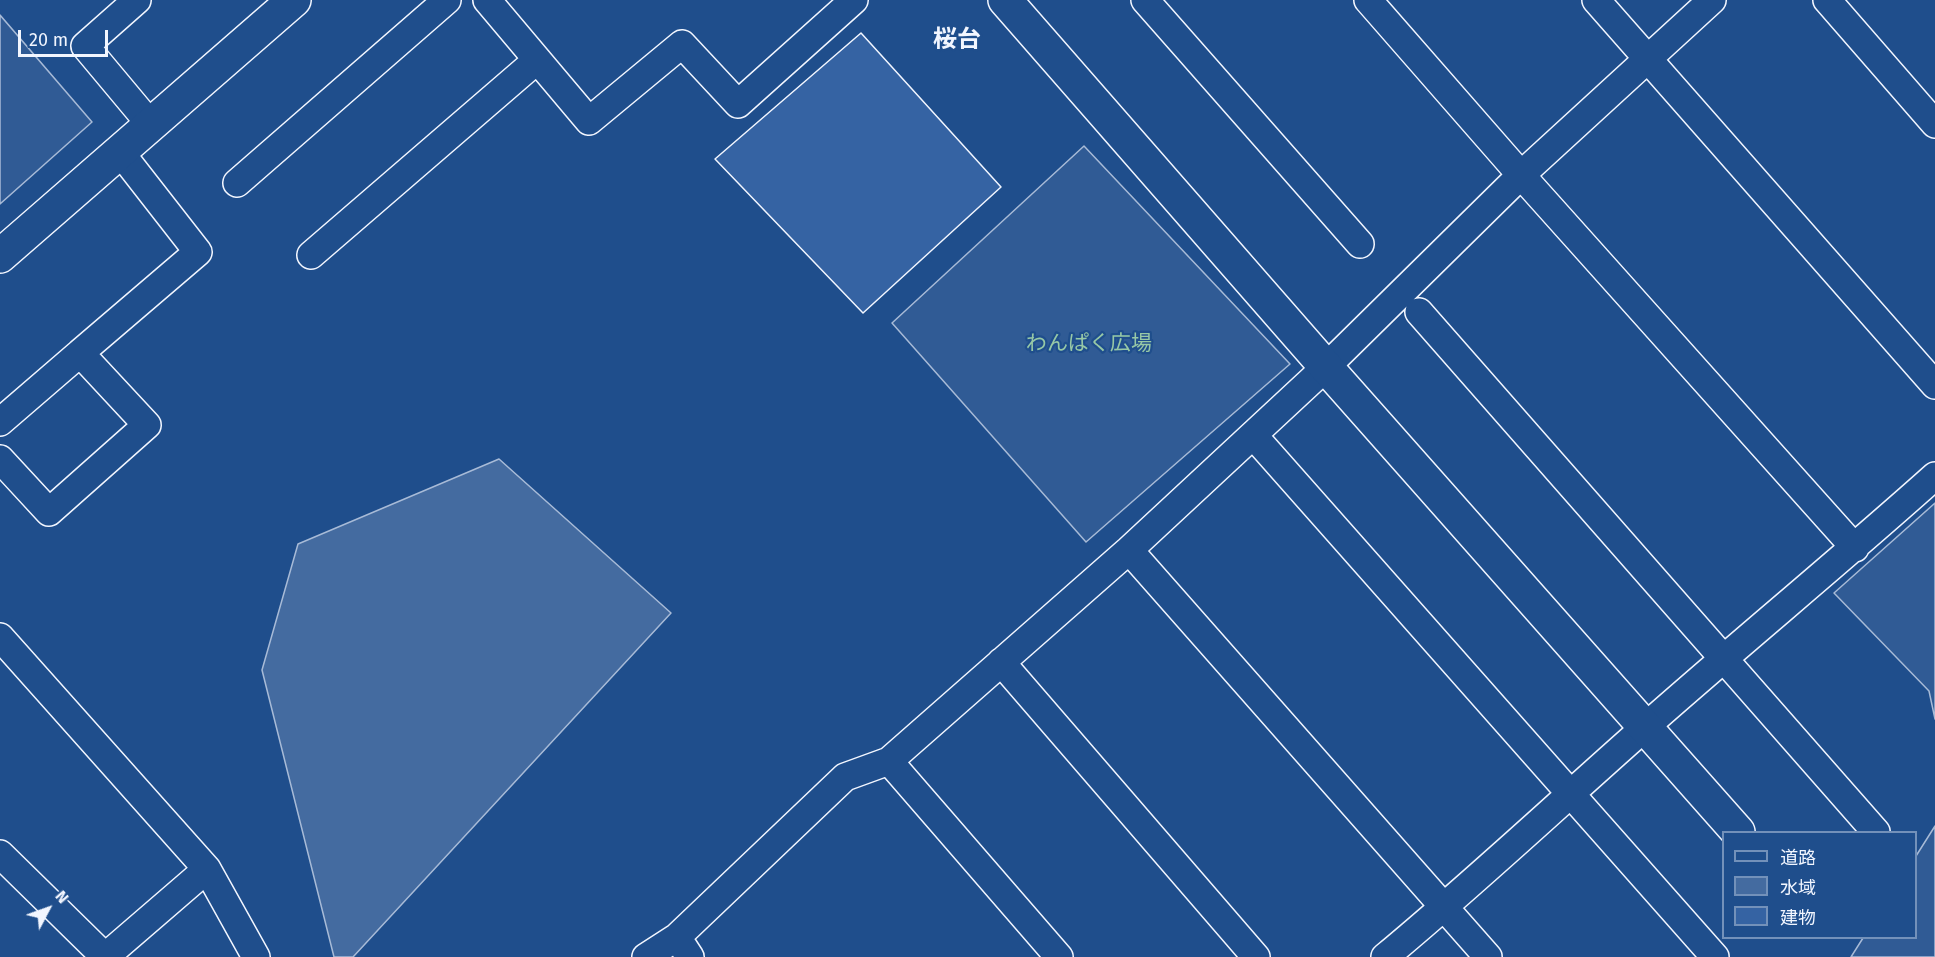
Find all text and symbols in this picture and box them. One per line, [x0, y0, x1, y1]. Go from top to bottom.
scale bar [21, 18, 111, 56]
district label: 桜台 [933, 26, 981, 54]
text: 20 m [29, 29, 68, 51]
park label: わんぱく広場 [1026, 331, 1152, 357]
legend [1722, 831, 1917, 939]
text: 道路 [1780, 847, 1816, 869]
text: 水域 [1780, 877, 1816, 899]
north arrow [18, 879, 78, 939]
text: N [51, 887, 73, 907]
text: 建物 [1780, 907, 1816, 929]

